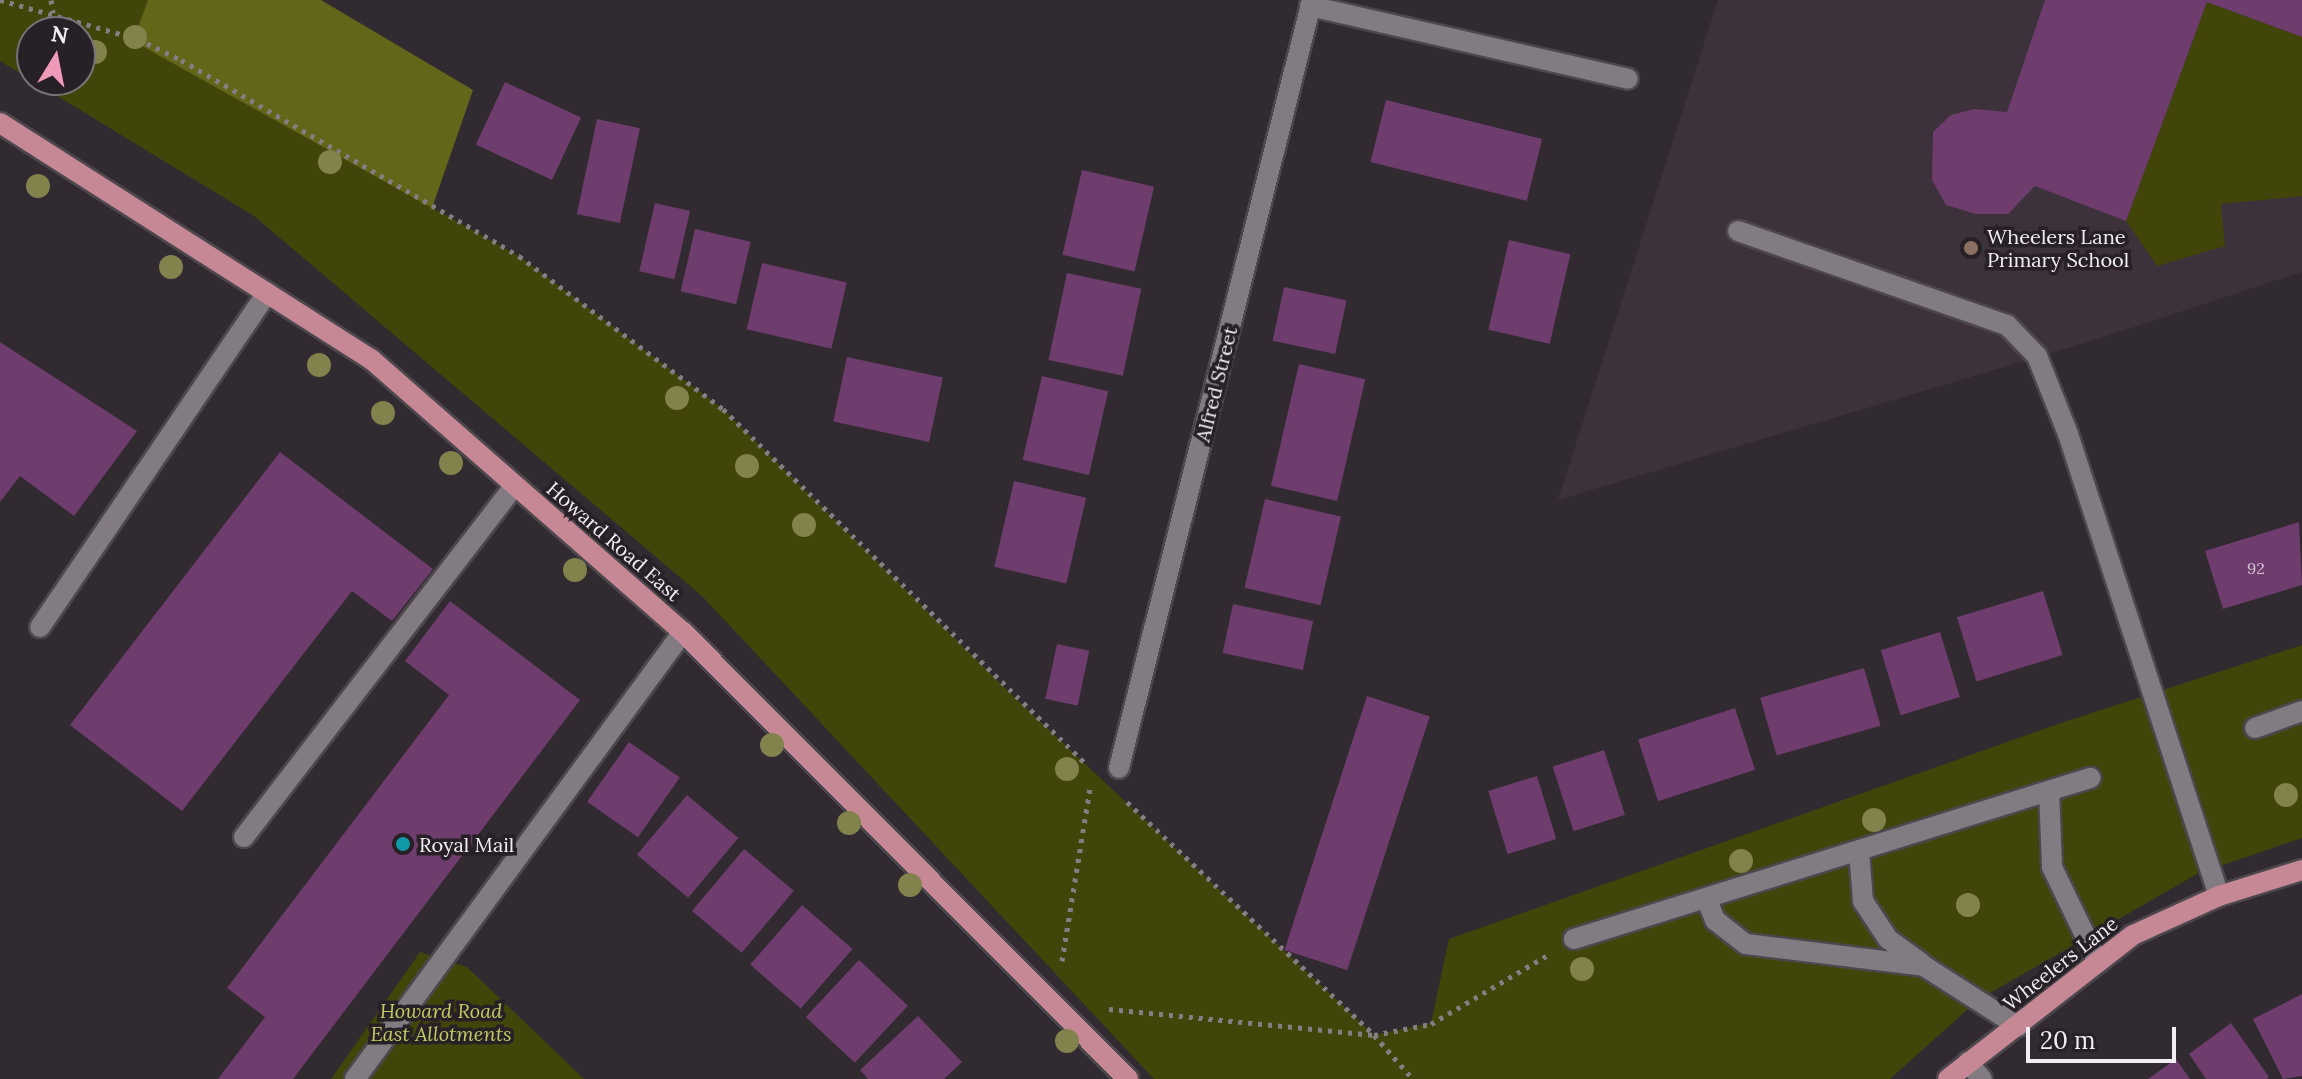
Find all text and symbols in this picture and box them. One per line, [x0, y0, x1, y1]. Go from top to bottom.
north arrow [16, 16, 96, 96]
text: N [49, 19, 71, 50]
place label: Wheelers Lane Primary School [1987, 224, 2129, 271]
marker: Wheelers Lane Primary School [1962, 239, 1980, 257]
street label: Alfred Street [1190, 324, 1242, 444]
street label: Howard Road East [542, 476, 686, 606]
house number: 92 [2247, 558, 2265, 578]
place label: Royal Mail [419, 832, 514, 856]
marker: Royal Mail [394, 835, 412, 853]
street label: Wheelers Lane [1998, 911, 2122, 1015]
park label: Howard Road East Allotments [370, 999, 512, 1046]
scale bar [2030, 1011, 2180, 1061]
text: 20 m [2040, 1025, 2096, 1056]

